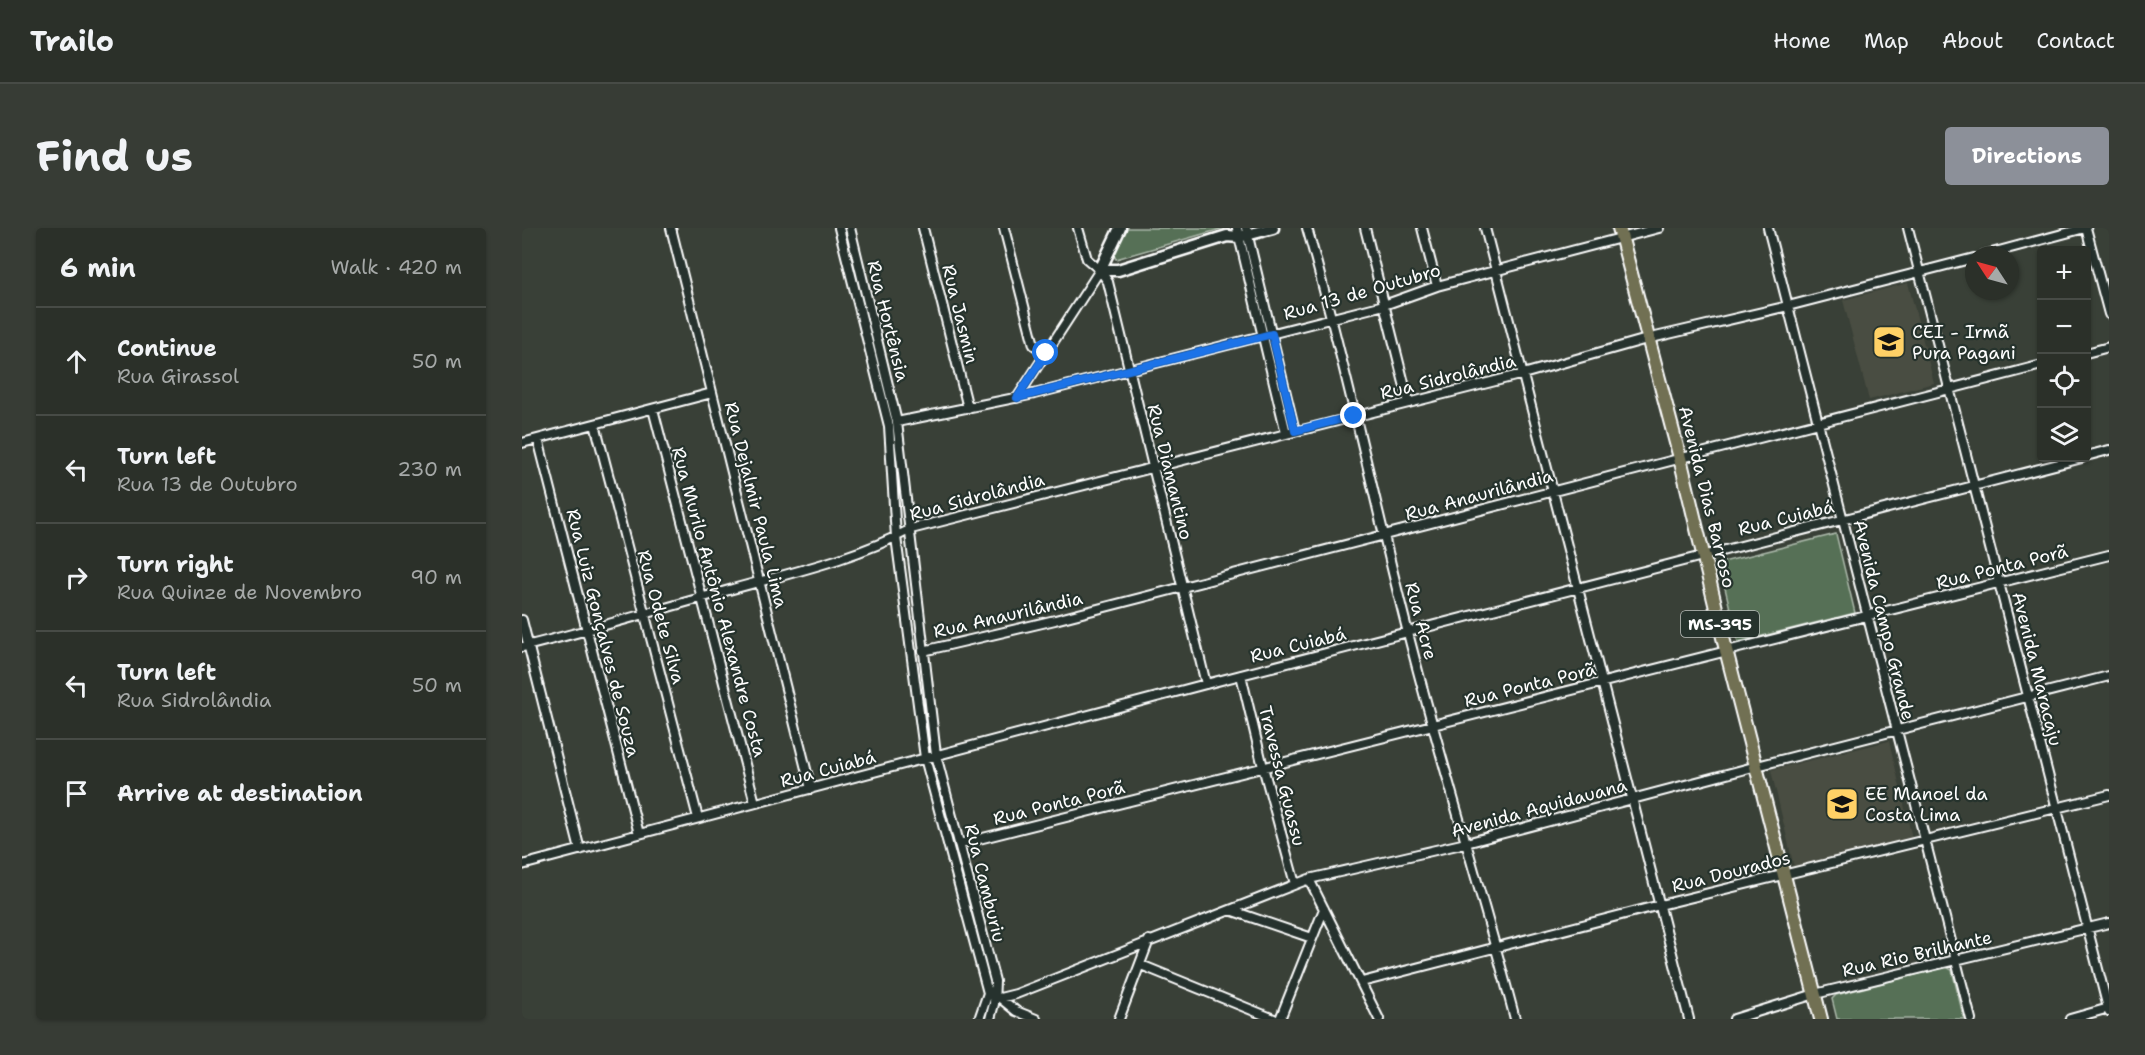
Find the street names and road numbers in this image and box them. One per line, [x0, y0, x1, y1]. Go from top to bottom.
street label: Rua Hortênsia [861, 258, 915, 384]
street label: Rua 13 de Outubro [1281, 258, 1443, 326]
street label: Rua Jasmin [936, 262, 984, 366]
street label: Rua Sidrolândia [1378, 349, 1518, 405]
street label: Rua Dejalmir Paula Lima [719, 399, 793, 611]
street label: Rua Diamantino [1142, 402, 1198, 542]
street label: Avenida Dias Barroso [1673, 404, 1741, 590]
street label: Rua Murilo Antônio Alexandre Costa [666, 444, 772, 760]
street label: Rua Anaurilândia [1402, 464, 1556, 526]
street label: Rua Sidrolândia [907, 467, 1047, 527]
street label: Rua Cuiabá [1736, 494, 1836, 542]
street label: Rua Luiz Gonçalves de Souza [561, 506, 645, 760]
street label: Avenida Campo Grande [1847, 517, 1921, 723]
street label: Rua Ponta Porã [1934, 539, 2070, 595]
street label: Rua Odete Silva [632, 547, 690, 687]
street label: Rua Acre [1399, 580, 1443, 662]
street label: Rua Anaurilândia [931, 586, 1085, 644]
street label: Avenida Maracaju [2006, 589, 2068, 749]
road number: MS-395 [1681, 611, 1759, 637]
street label: Rua Cuiabá [1248, 621, 1348, 669]
street label: Rua Ponta Porã [1462, 657, 1598, 713]
street label: Travessa Guassu [1253, 703, 1311, 849]
street label: Rua Cuiabá [778, 745, 878, 793]
street label: Avenida Aquidauana [1448, 773, 1630, 843]
street label: Rua Ponta Porã [991, 775, 1127, 831]
street label: Rua Camburiu [959, 821, 1011, 945]
street label: Rua Dourados [1669, 846, 1793, 898]
street label: Rua Rio Brilhante [1840, 925, 1994, 983]

